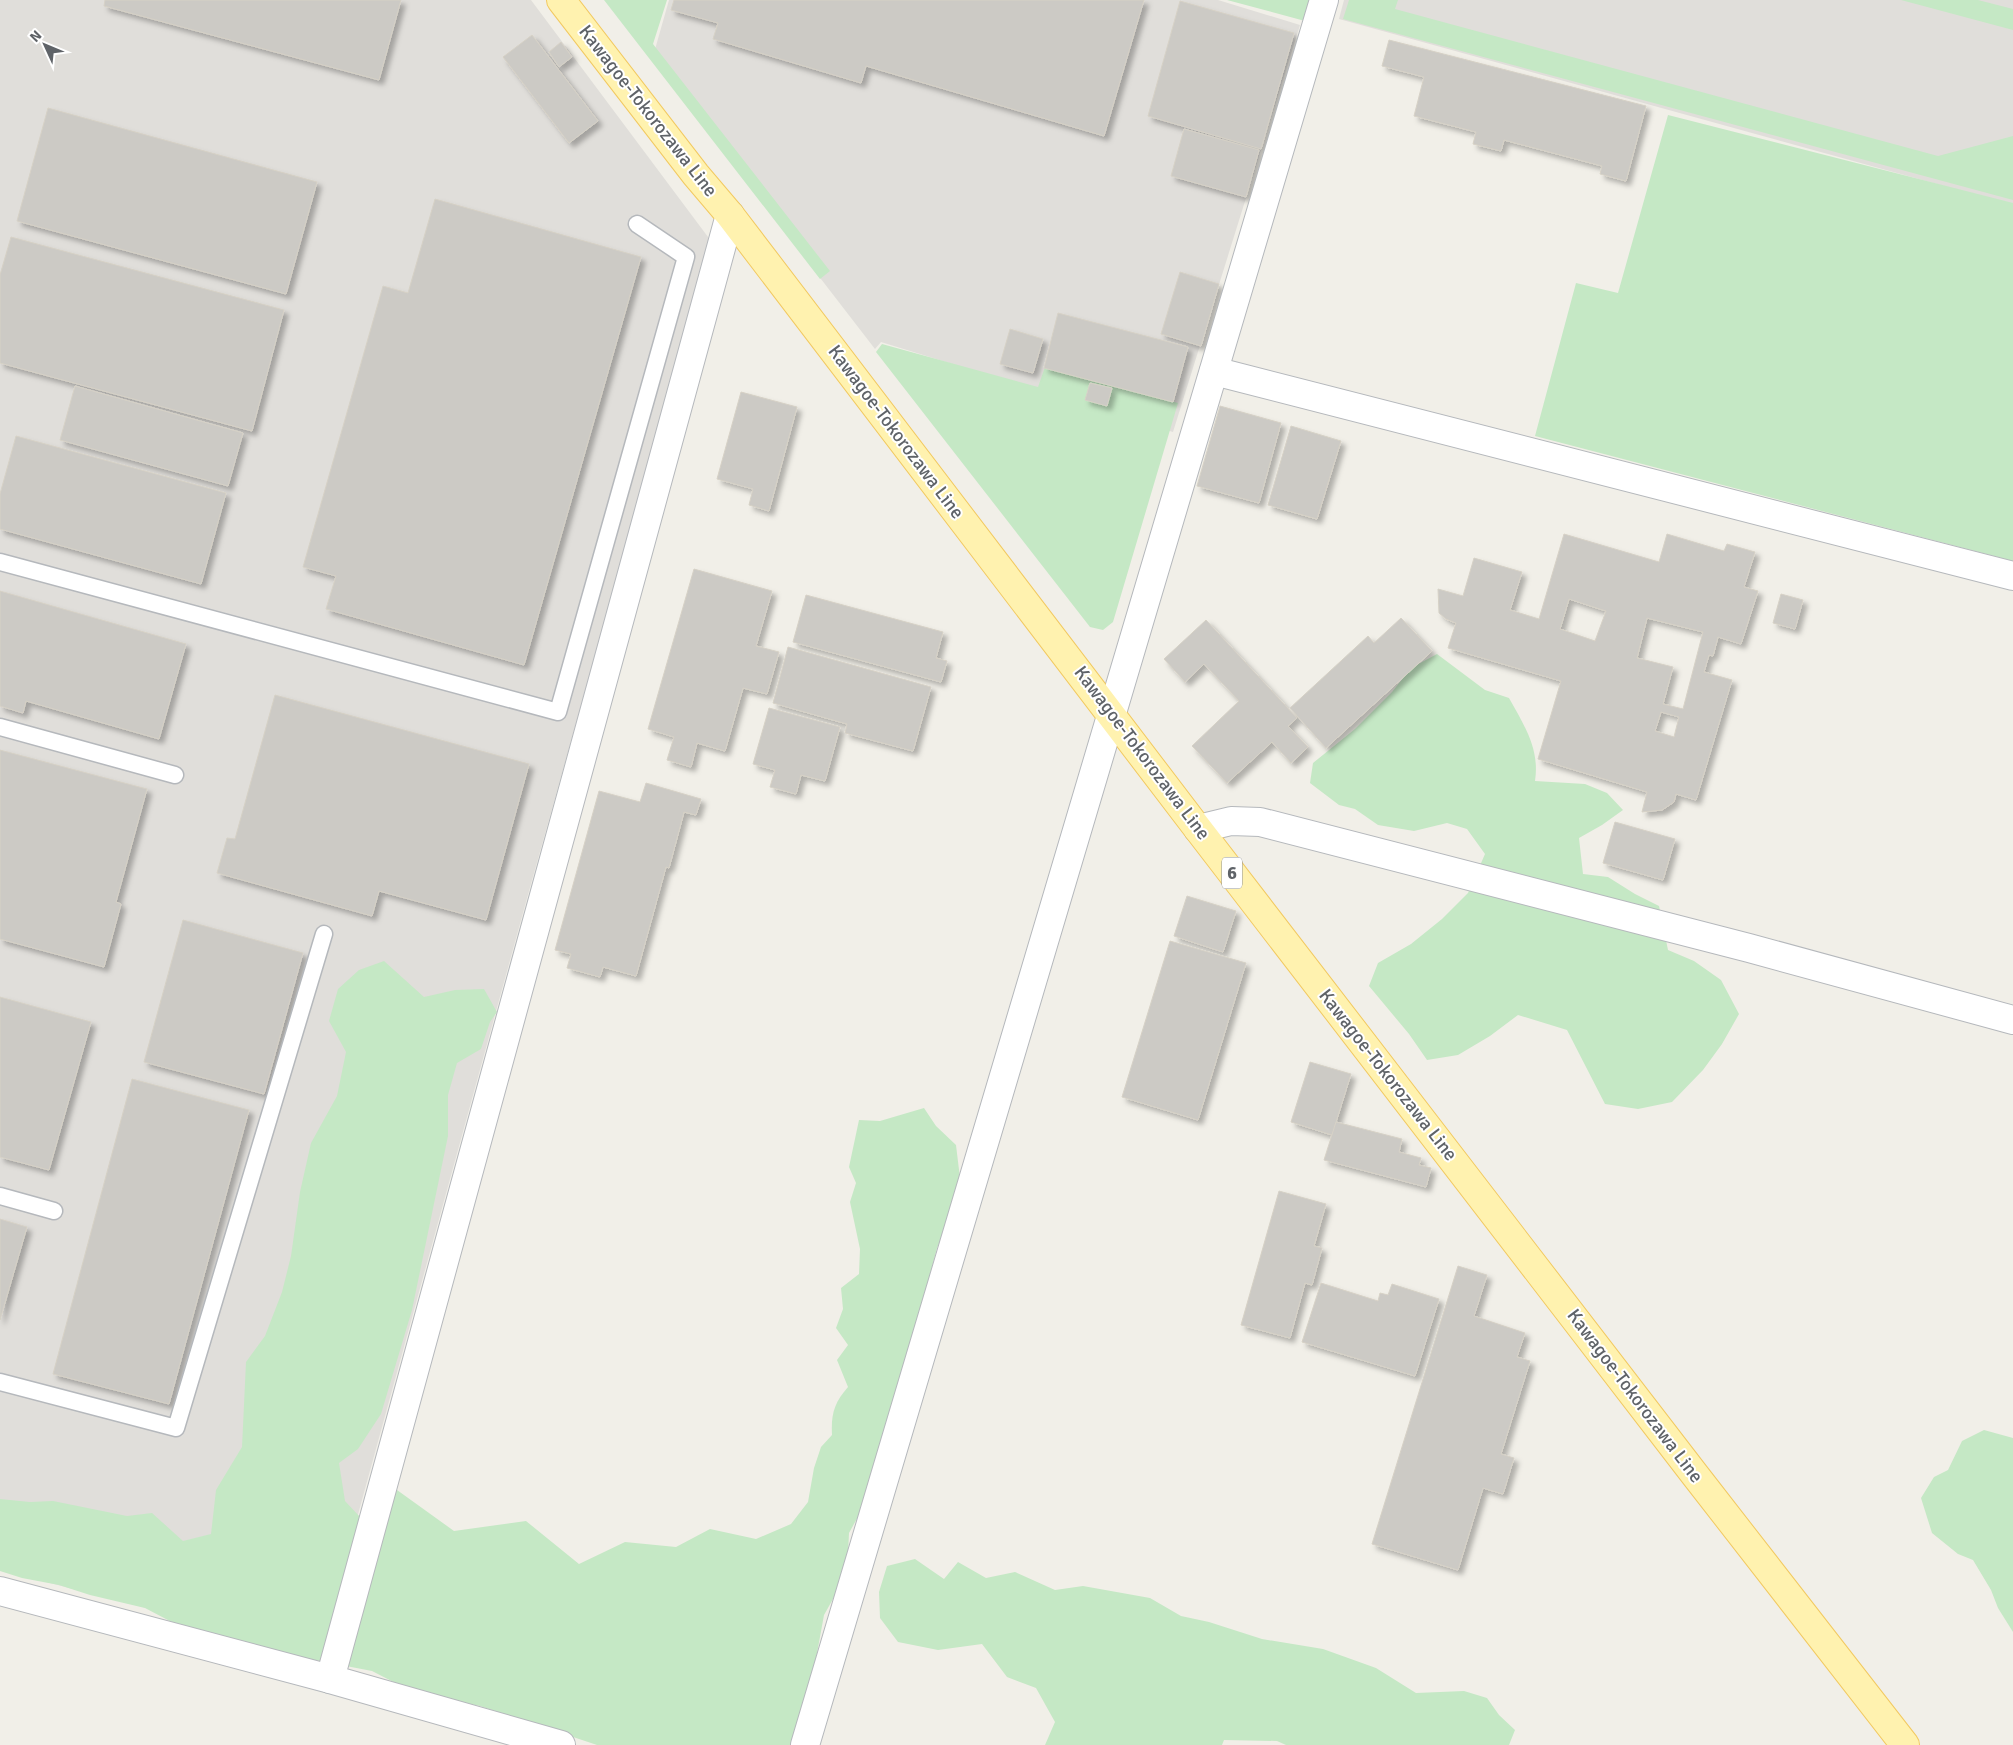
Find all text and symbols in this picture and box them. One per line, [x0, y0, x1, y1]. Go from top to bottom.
north arrow [20, 20, 70, 70]
street label: Kawagoe-Tokorozawa Line [573, 20, 723, 202]
text: N [27, 27, 46, 46]
street label: Kawagoe-Tokorozawa Line [823, 340, 969, 524]
street label: Kawagoe-Tokorozawa Line [1069, 661, 1215, 845]
road number: 6 [1222, 858, 1242, 888]
street label: Kawagoe-Tokorozawa Line [1313, 984, 1463, 1166]
street label: Kawagoe-Tokorozawa Line [1562, 1304, 1708, 1488]

